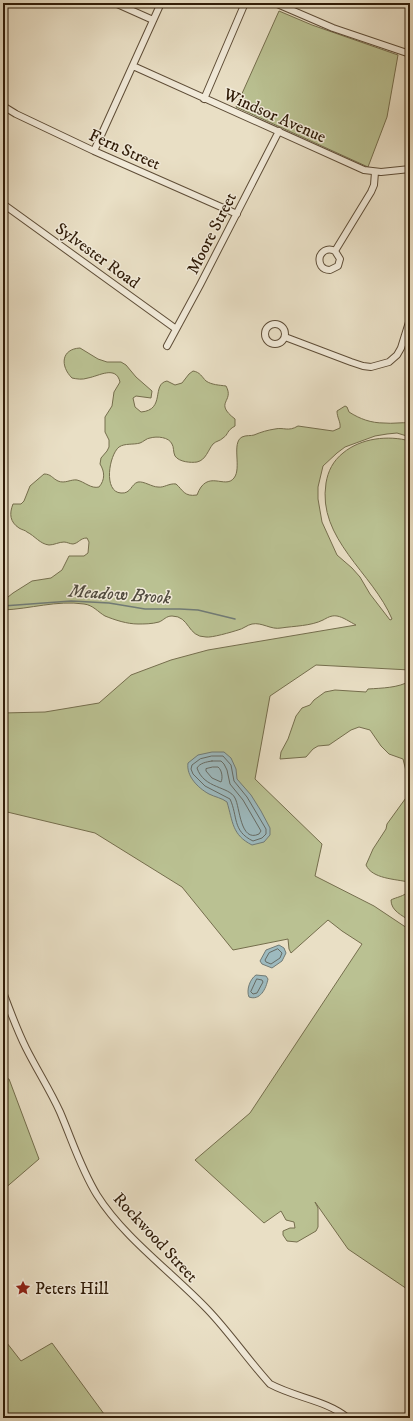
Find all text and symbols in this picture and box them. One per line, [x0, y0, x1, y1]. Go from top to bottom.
street label: Windsor Avenue [219, 83, 329, 148]
street label: Fern Street [85, 124, 164, 176]
street label: Moore Street [182, 188, 242, 278]
street label: Sylvester Road [51, 218, 144, 294]
water label: Meadow Brook [66, 580, 172, 610]
street label: Rockwood Street [108, 1188, 203, 1288]
place label: Peters Hill [35, 1278, 109, 1300]
place icon: Peters Hill [14, 1279, 32, 1297]

